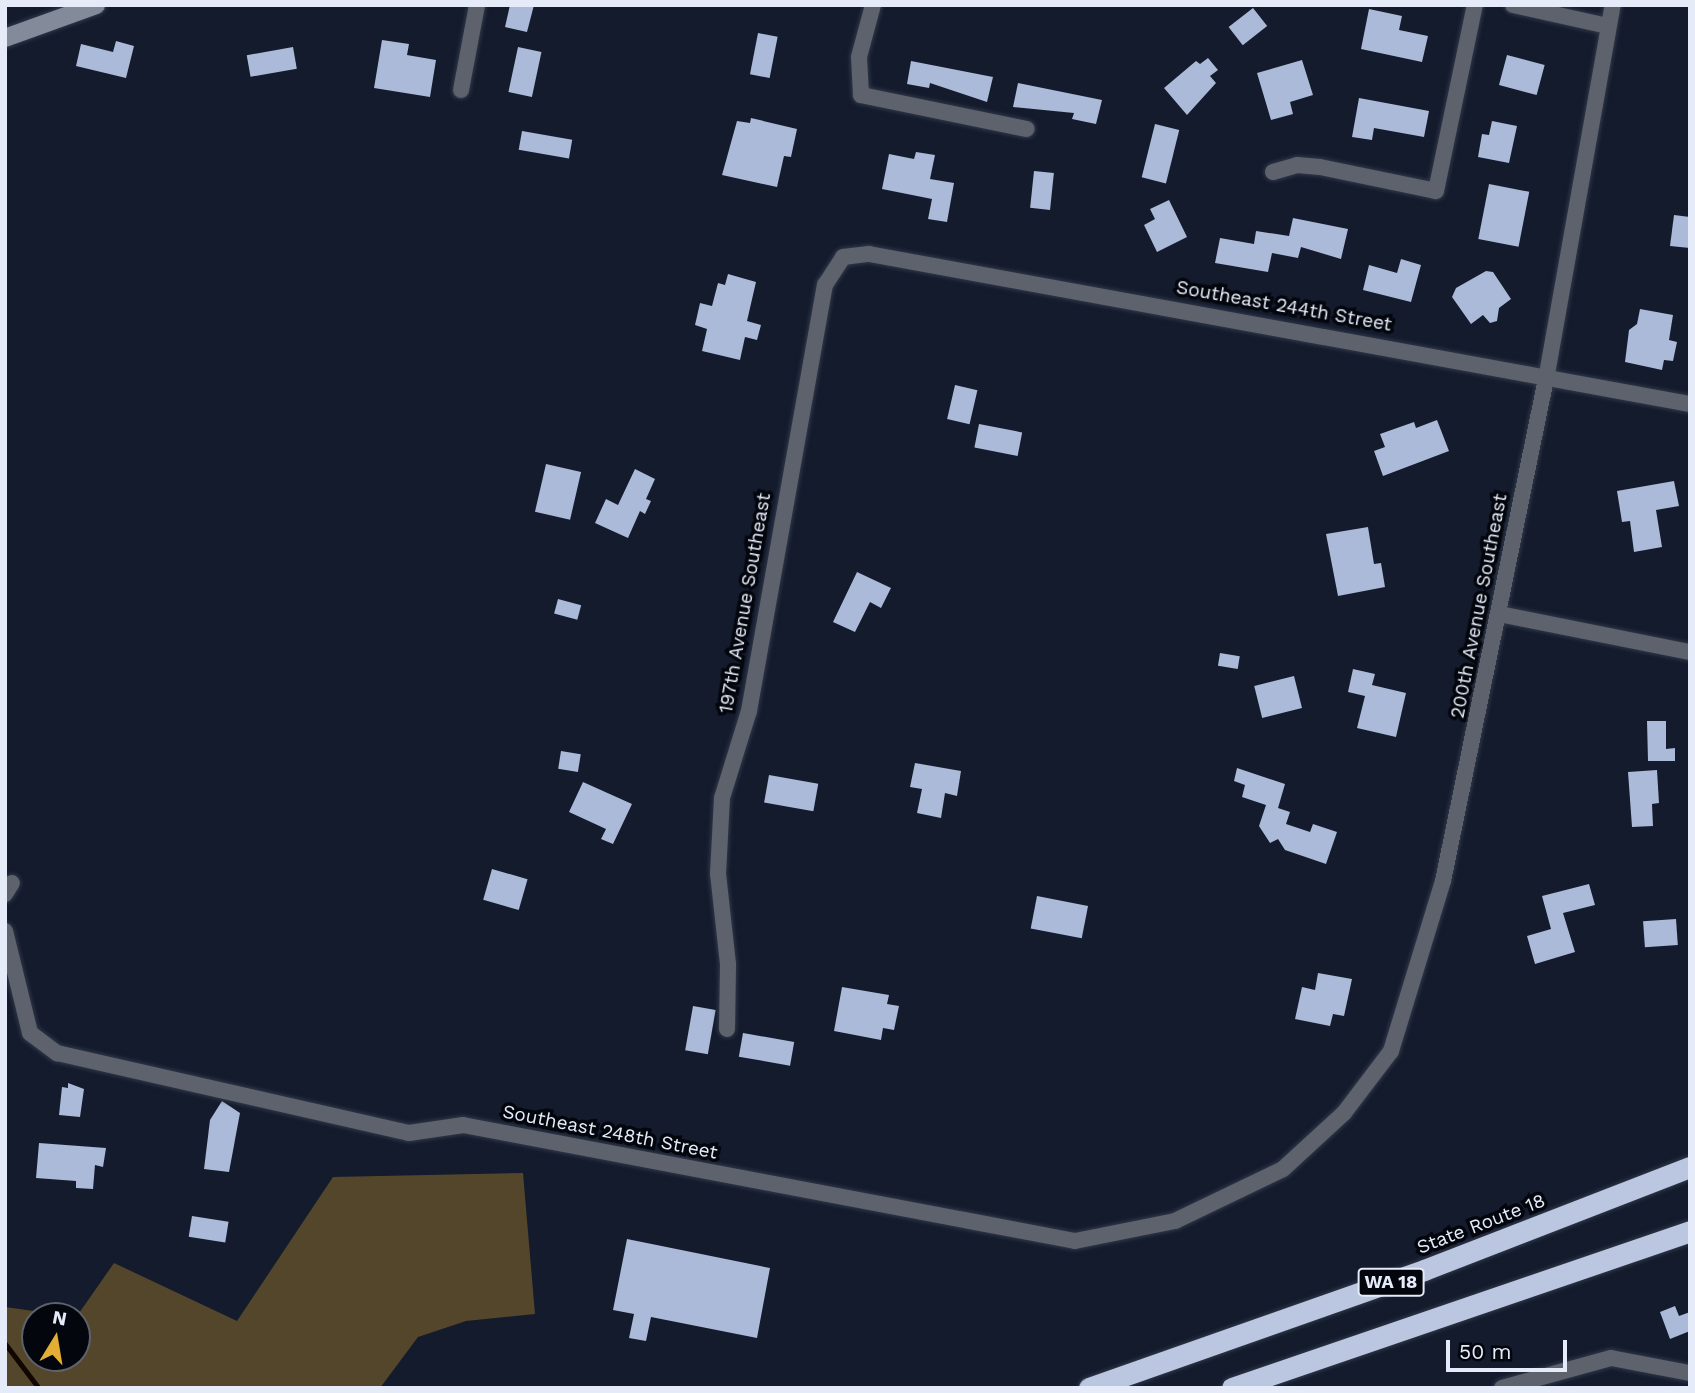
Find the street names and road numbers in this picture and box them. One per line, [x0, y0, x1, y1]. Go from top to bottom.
street label: Southeast 244th Street [1175, 276, 1393, 336]
street label: 197th Avenue Southeast [714, 491, 776, 715]
street label: 200th Avenue Southeast [1446, 491, 1512, 721]
street label: Southeast 248th Street [501, 1100, 719, 1164]
street label: State Route 18 [1413, 1189, 1549, 1259]
road number: WA 18 [1356, 1268, 1426, 1296]

